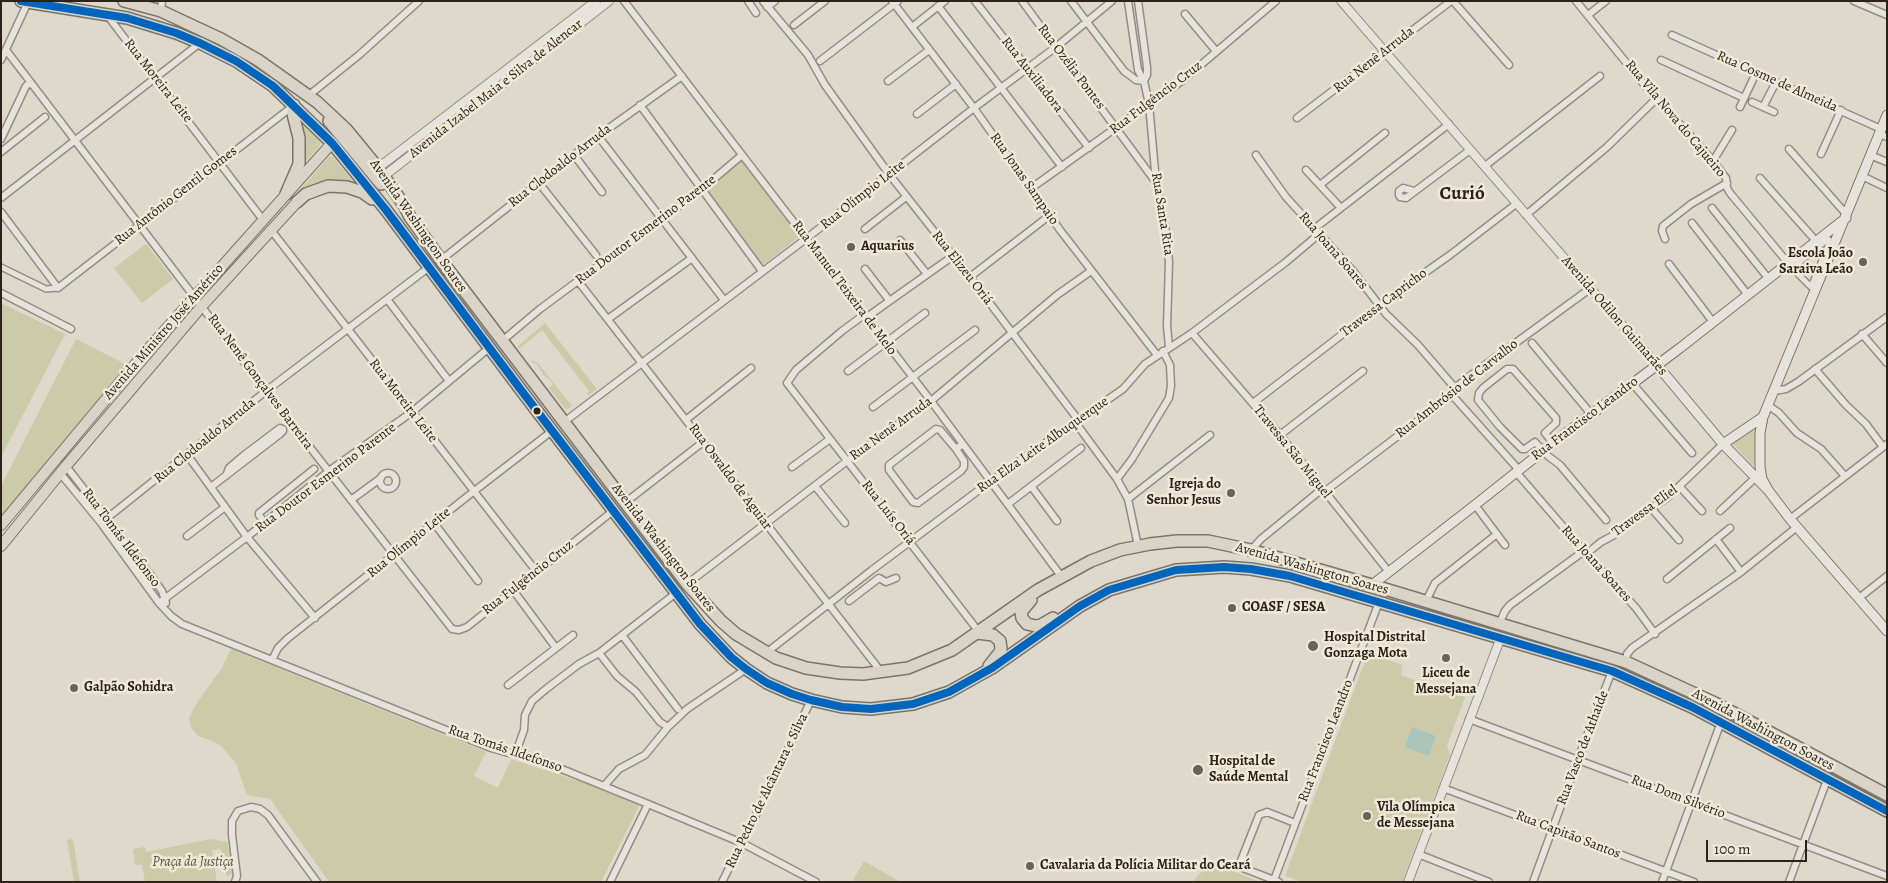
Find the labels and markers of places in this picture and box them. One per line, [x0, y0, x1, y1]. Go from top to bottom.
place label: Aquarius [861, 239, 914, 255]
marker: Aquarius [845, 241, 857, 253]
place label: Escola João Saraiva Leão [1779, 246, 1853, 278]
marker: Escola João Saraiva Leão [1857, 256, 1869, 268]
unlabelled marker [532, 406, 542, 416]
place label: Igreja do Senhor Jesus [1147, 477, 1221, 510]
marker: Igreja do Senhor Jesus [1225, 487, 1237, 499]
place label: COASF / SESA [1242, 600, 1325, 616]
marker: COASF / SESA [1226, 602, 1238, 614]
place label: Hospital Distrital Gonzaga Mota [1324, 630, 1425, 662]
marker: Hospital Distrital Gonzaga Mota [1306, 639, 1320, 653]
marker: Liceu de Messejana [1440, 652, 1452, 664]
place label: Liceu de Messejana [1415, 666, 1477, 699]
place label: Galpão Sohidra [84, 680, 173, 696]
marker: Galpão Sohidra [68, 682, 80, 694]
place label: Hospital de Saúde Mental [1209, 754, 1288, 786]
marker: Hospital de Saúde Mental [1191, 763, 1205, 777]
place label: Vila Olímpica de Messejana [1377, 800, 1455, 832]
marker: Vila Olímpica de Messejana [1361, 810, 1373, 822]
place label: Cavalaria da Polícia Militar do Ceará [1040, 858, 1251, 874]
marker: Cavalaria da Polícia Militar do Ceará [1024, 860, 1036, 872]

